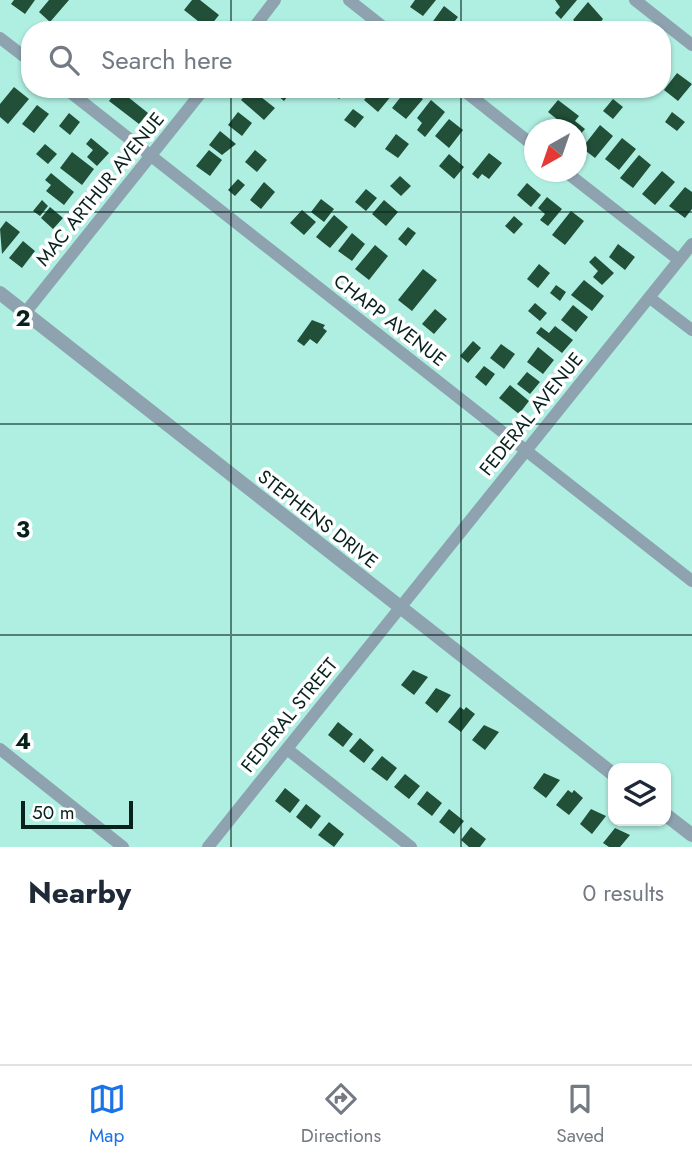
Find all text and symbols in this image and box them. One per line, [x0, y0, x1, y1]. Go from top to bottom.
search box [21, 21, 671, 98]
icon: search [45, 41, 83, 79]
text: Search here [101, 41, 233, 79]
street label: MAC ARTHUR AVENUE [30, 106, 170, 272]
north arrow [524, 119, 587, 182]
street label: CHAPP AVENUE [328, 267, 452, 373]
text: 2 [15, 301, 31, 335]
street label: FEDERAL AVENUE [473, 347, 589, 481]
street label: STEPHENS DRIVE [252, 463, 384, 575]
text: 3 [16, 512, 30, 546]
street label: FEDERAL STREET [234, 652, 344, 778]
text: 4 [15, 724, 31, 758]
map controls [608, 763, 671, 826]
button: layers [608, 763, 671, 826]
scale bar [21, 798, 133, 830]
text: 50 m [32, 799, 75, 826]
text: Nearby [28, 871, 131, 914]
text: 0 results [582, 876, 664, 910]
tab: Map [88, 1080, 126, 1149]
tab: Directions [301, 1080, 381, 1149]
tab: Saved [556, 1080, 604, 1149]

